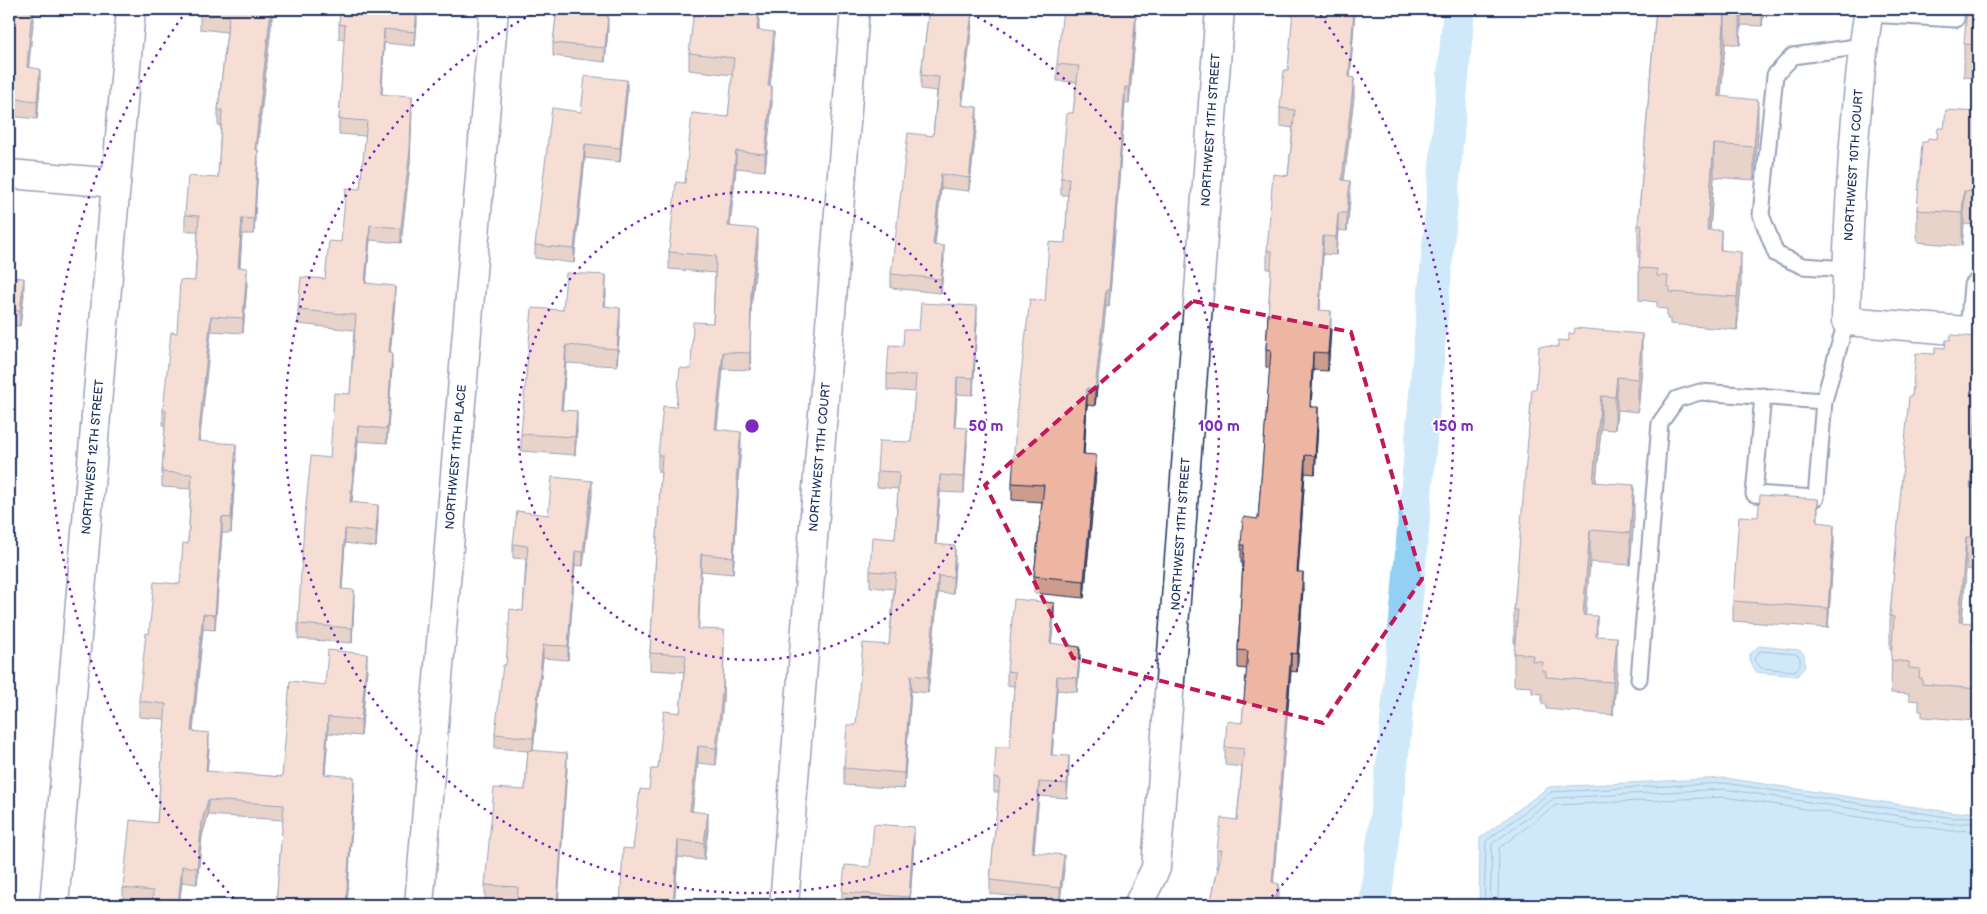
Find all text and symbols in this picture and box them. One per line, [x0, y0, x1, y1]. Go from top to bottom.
street label: NORTHWEST 11TH STREET [1198, 52, 1224, 207]
street label: NORTHWEST 10TH COURT [1841, 88, 1867, 241]
street label: NORTHWEST 12TH STREET [79, 378, 107, 535]
street label: NORTHWEST 11TH COURT [806, 381, 834, 532]
street label: NORTHWEST 11TH PLACE [442, 384, 470, 530]
centre of rings [743, 417, 761, 435]
text: 50 m [969, 417, 1004, 436]
text: 100 m [1198, 417, 1240, 436]
text: 150 m [1432, 417, 1474, 436]
street label: NORTHWEST 11TH STREET [1168, 456, 1194, 611]

